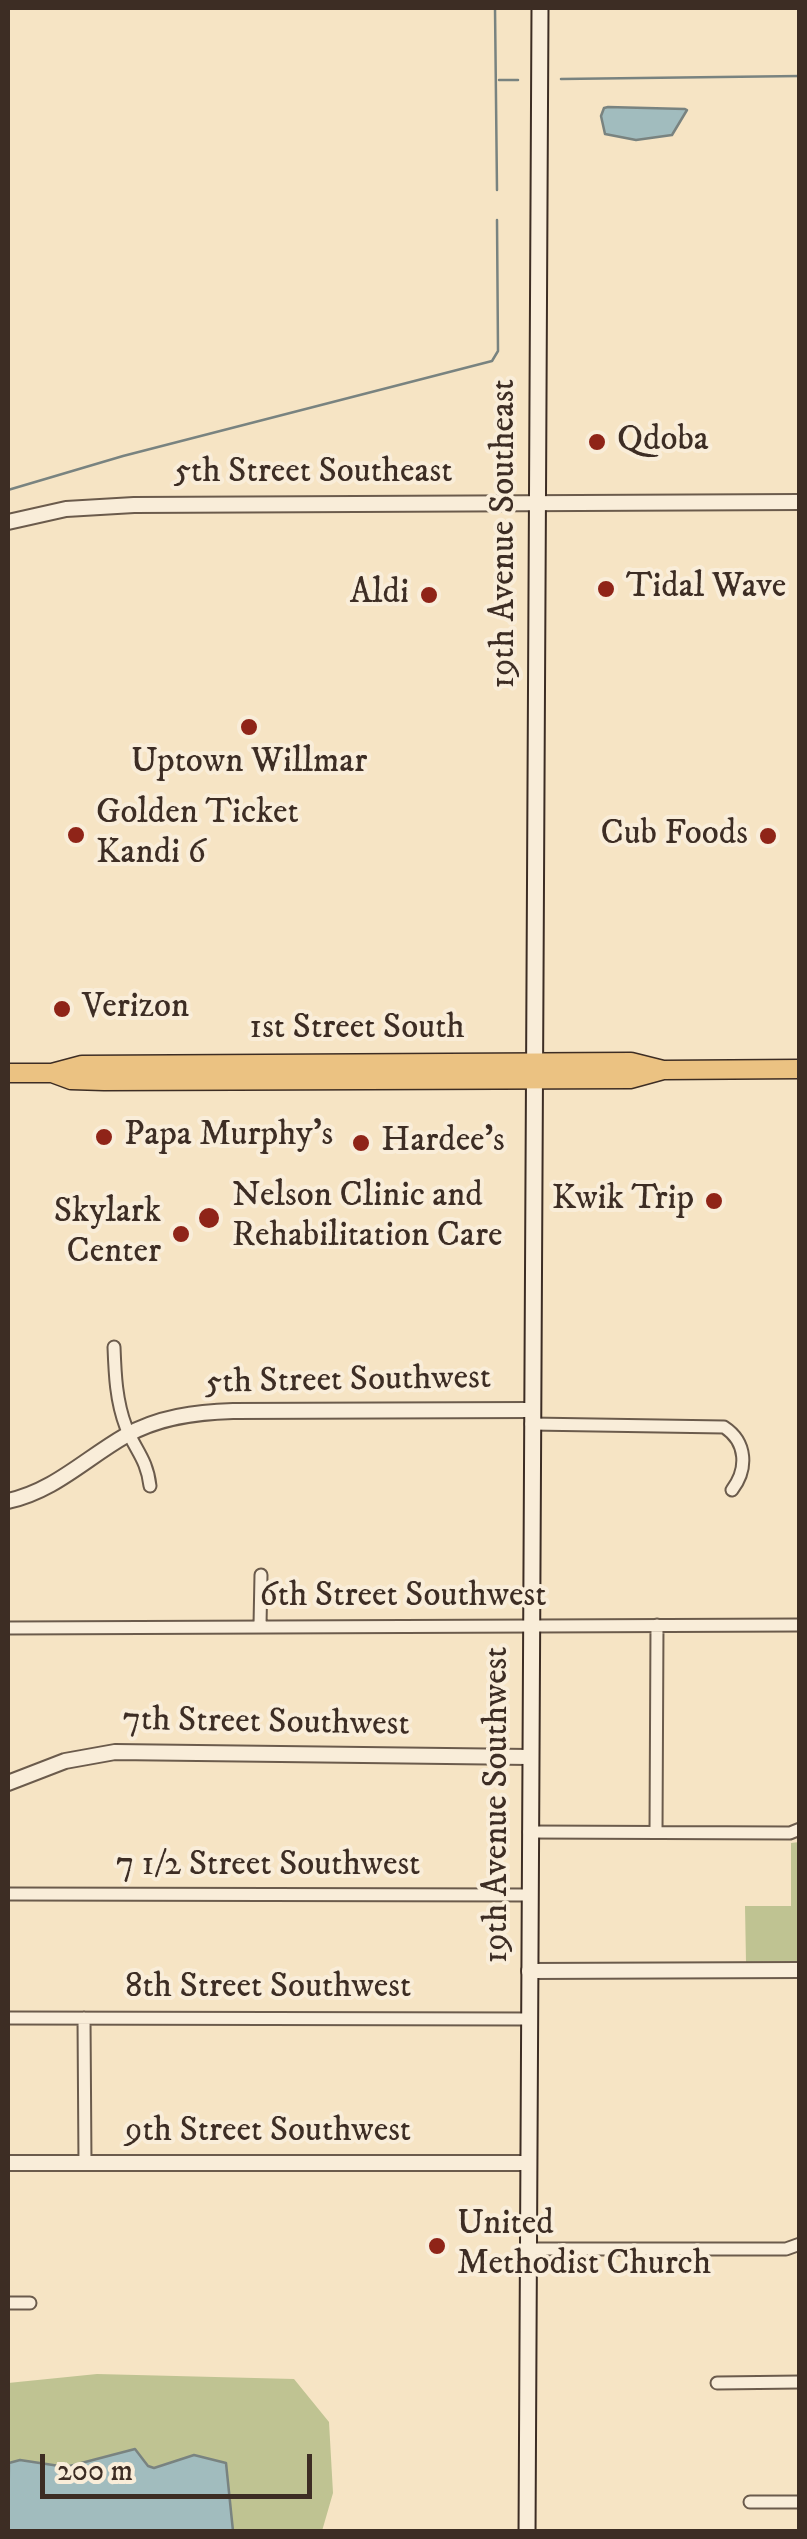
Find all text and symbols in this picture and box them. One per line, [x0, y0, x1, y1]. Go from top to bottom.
street label: 19th Avenue Southeast [485, 379, 527, 689]
place label: Qdoba [617, 421, 709, 463]
marker: Qdoba [586, 431, 608, 453]
street label: 5th Street Southeast [174, 453, 452, 495]
place label: Tidal Wave [626, 568, 786, 610]
place label: Aldi [350, 574, 409, 616]
marker: Tidal Wave [595, 578, 617, 600]
marker: Aldi [418, 584, 440, 606]
marker: Uptown Willmar [238, 716, 260, 738]
place label: Uptown Willmar [131, 743, 367, 785]
place label: Golden Ticket Kandi 6 [96, 794, 299, 876]
place label: Cub Foods [600, 815, 748, 857]
marker: Golden Ticket Kandi 6 [65, 824, 87, 846]
marker: Cub Foods [757, 825, 779, 847]
place label: Verizon [82, 988, 189, 1030]
marker: Verizon [51, 998, 73, 1020]
street label: 1st Street South [249, 1009, 465, 1051]
place label: Papa Murphy's [124, 1116, 333, 1158]
place label: Hardee's [381, 1122, 505, 1164]
marker: Papa Murphy's [93, 1126, 115, 1148]
marker: Hardee's [350, 1132, 372, 1154]
place label: Nelson Clinic and Rehabilitation Care [232, 1177, 502, 1259]
place label: Kwik Trip [552, 1180, 694, 1222]
marker: Kwik Trip [703, 1190, 725, 1212]
place label: Skylark Center [54, 1193, 161, 1275]
marker: Nelson Clinic and Rehabilitation Care [196, 1205, 222, 1231]
marker: Skylark Center [170, 1223, 192, 1245]
street label: 5th Street Southwest [205, 1359, 491, 1405]
street label: 6th Street Southwest [260, 1577, 546, 1619]
street label: 19th Avenue Southwest [478, 1646, 520, 1964]
street label: 7th Street Southwest [122, 1700, 410, 1748]
street label: 7 1/2 Street Southwest [116, 1846, 420, 1888]
street label: 8th Street Southwest [125, 1968, 411, 2010]
street label: 9th Street Southwest [125, 2112, 411, 2154]
place label: United Methodist Church [457, 2205, 711, 2287]
marker: United Methodist Church [426, 2235, 448, 2257]
scale bar [45, 2434, 318, 2496]
text: 200 m [57, 2453, 133, 2490]

